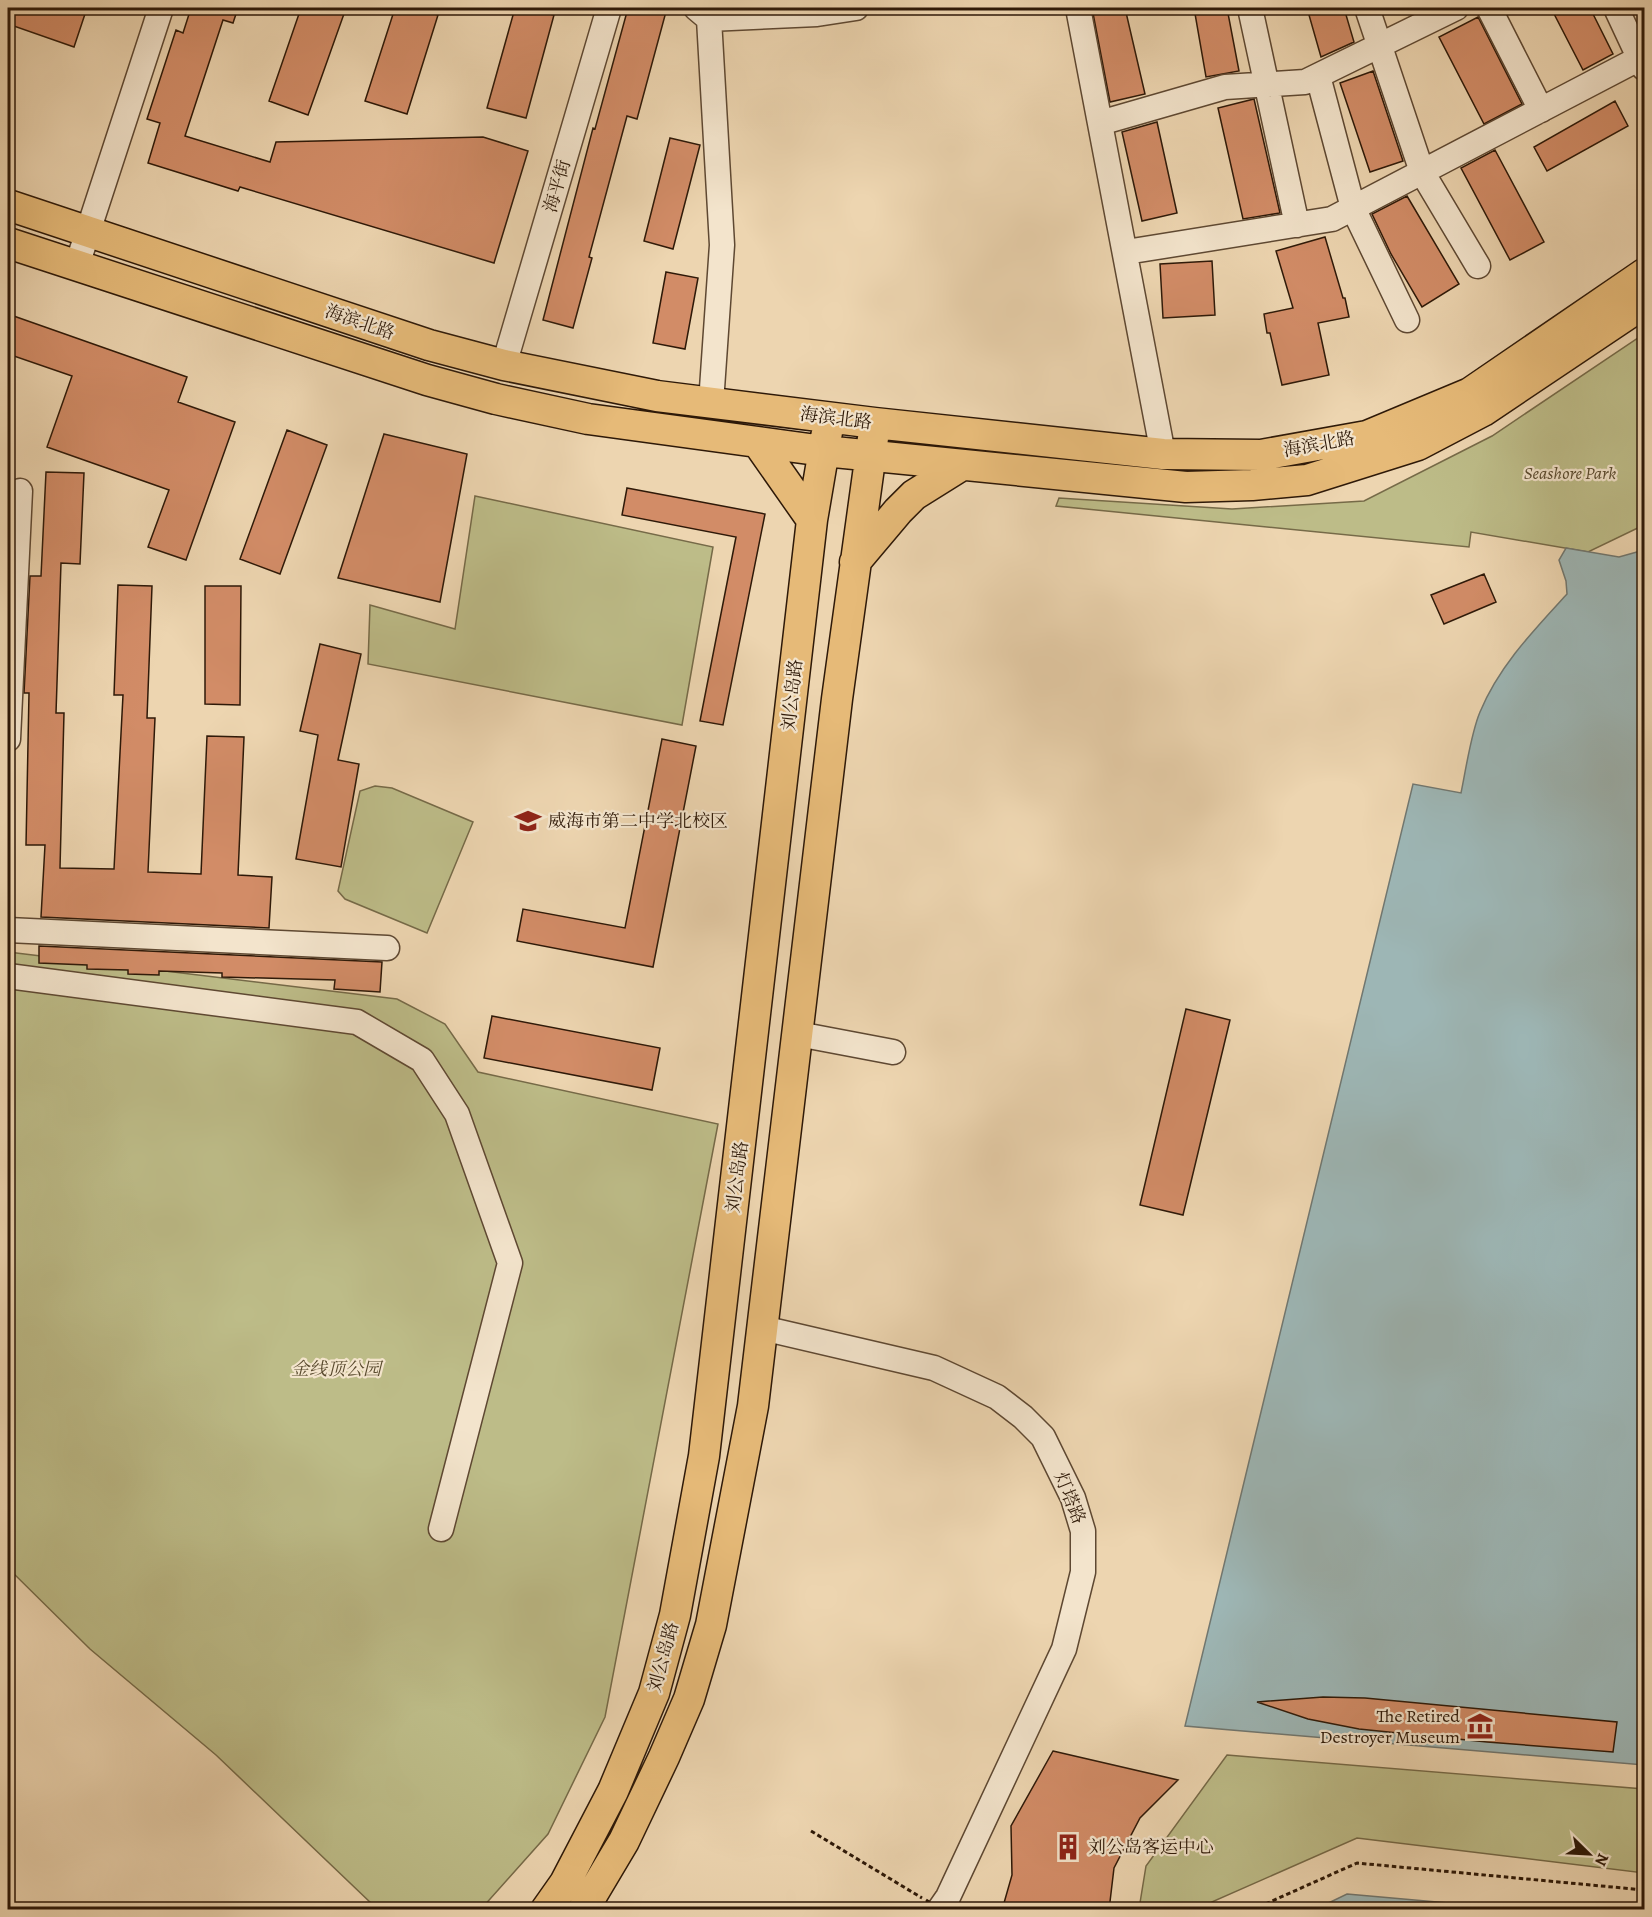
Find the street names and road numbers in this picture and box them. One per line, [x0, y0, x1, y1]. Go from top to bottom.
street label: 海平街 [538, 157, 576, 215]
street label: 海滨北路 [322, 299, 398, 345]
street label: 海滨北路 [799, 402, 873, 434]
street label: 海滨北路 [1281, 426, 1357, 462]
street label: 刘公岛路 [776, 658, 808, 732]
street label: 刘公岛路 [721, 1140, 753, 1214]
street label: 灯塔路 [1049, 1468, 1091, 1528]
street label: 刘公岛路 [642, 1619, 684, 1695]

